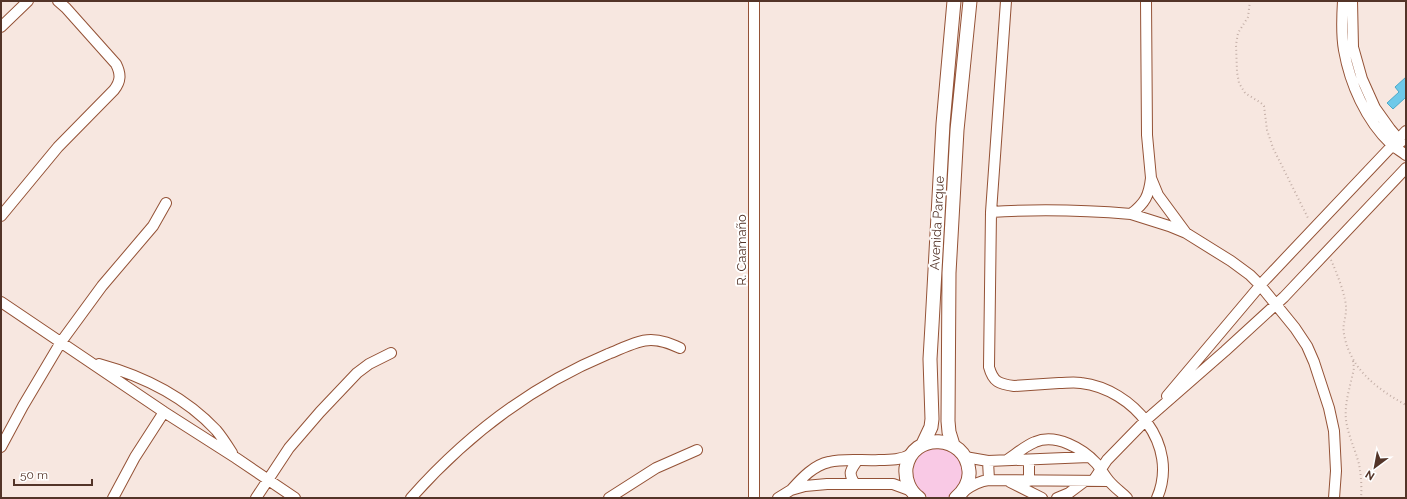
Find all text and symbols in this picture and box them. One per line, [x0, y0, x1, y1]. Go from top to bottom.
street label: Avenida Parque [927, 175, 947, 271]
street label: R. Caamaño [734, 214, 749, 286]
north arrow [1355, 447, 1395, 487]
scale bar [14, 461, 92, 487]
text: N [1363, 467, 1377, 483]
text: 50 m [20, 468, 48, 482]

